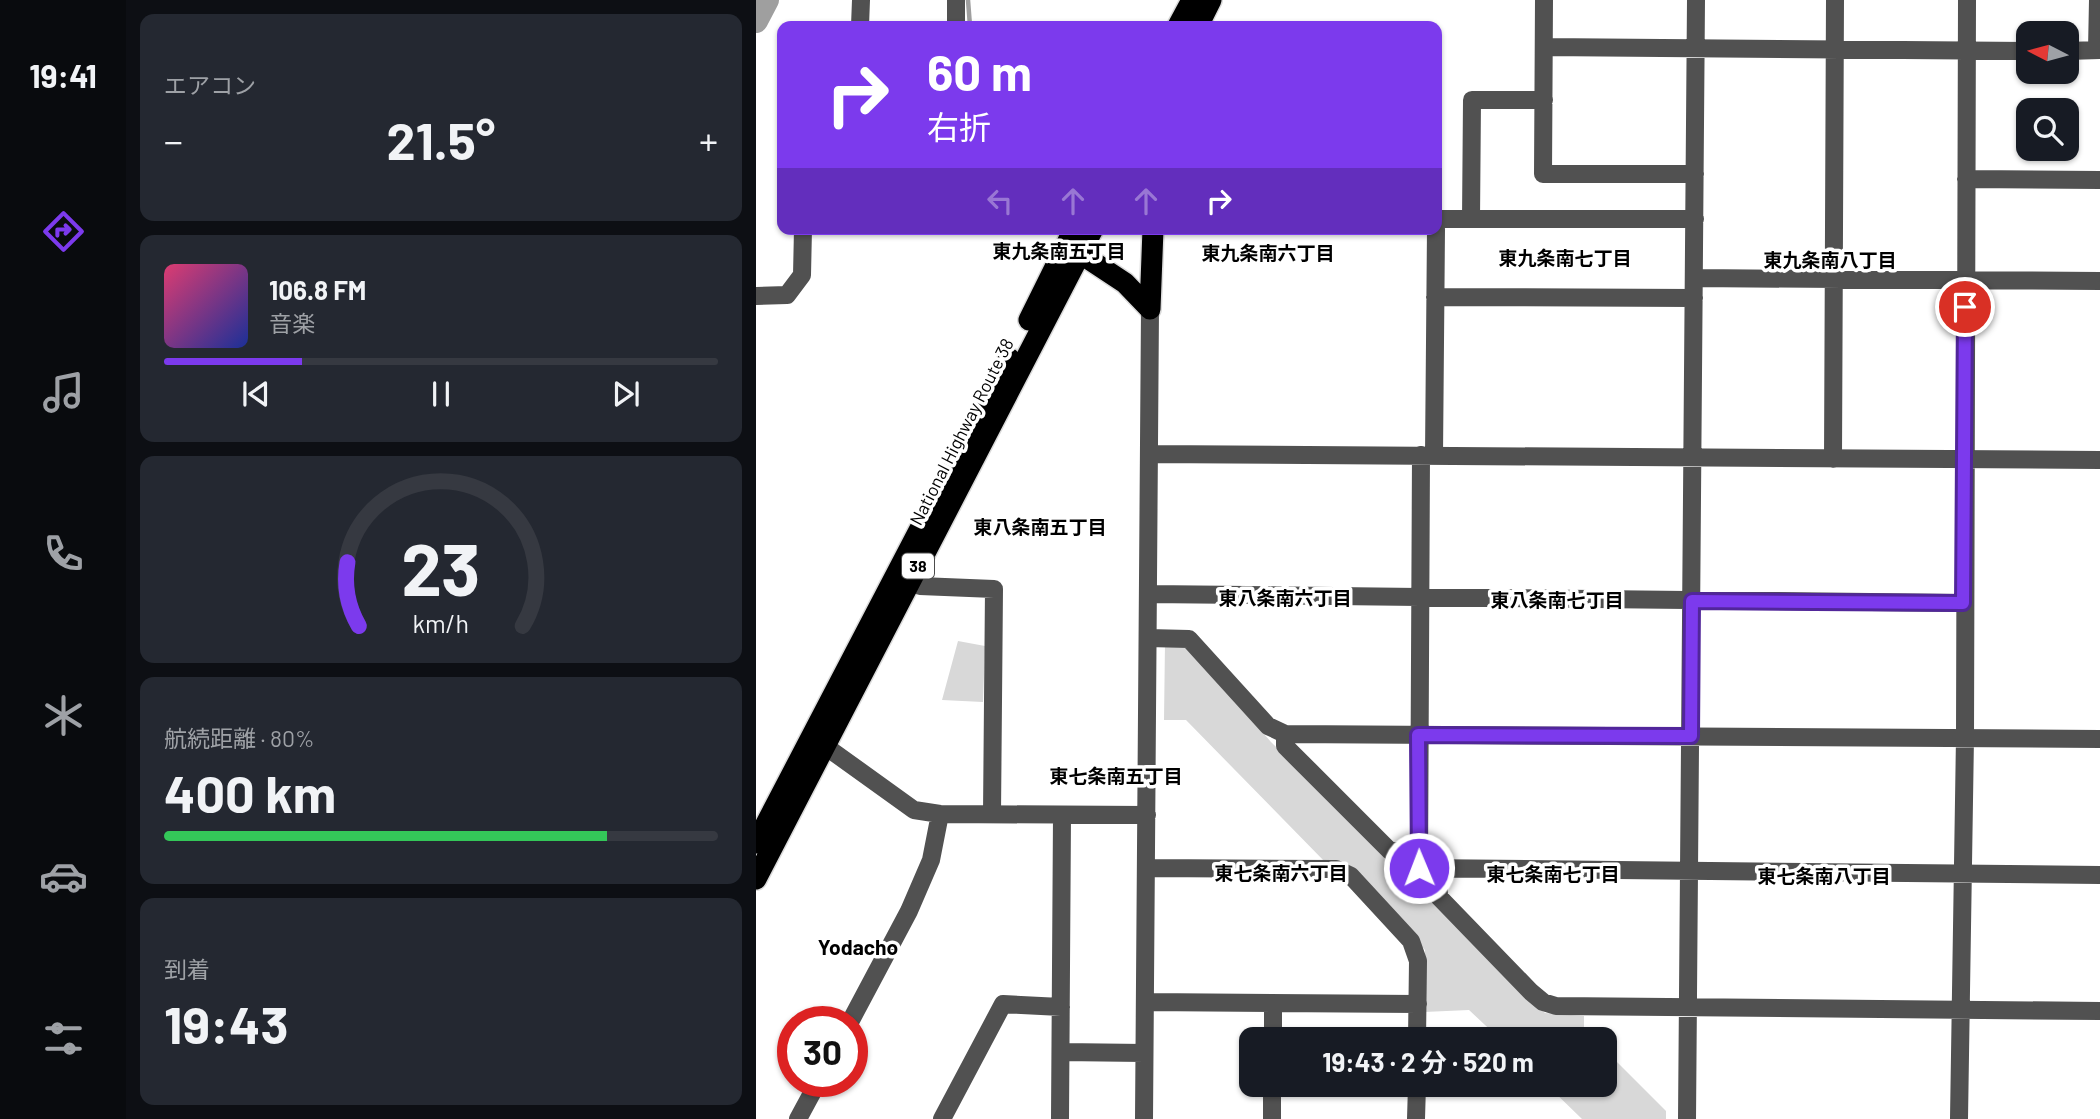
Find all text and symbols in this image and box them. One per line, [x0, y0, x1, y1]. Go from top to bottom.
north arrow [2016, 21, 2079, 84]
map controls [2016, 21, 2079, 161]
text: 60 m [927, 42, 1032, 101]
icon: right [812, 49, 903, 140]
text: 19:41 [29, 56, 97, 94]
text: エアコン [164, 71, 256, 99]
button: search [2016, 98, 2079, 161]
text: 右折 [927, 107, 991, 145]
text: 21.5° [387, 108, 495, 170]
text: − [164, 117, 183, 163]
text: + [699, 117, 718, 163]
icon: left [981, 182, 1019, 220]
icon: ahead [1054, 182, 1092, 220]
icon: ahead [1127, 182, 1165, 220]
icon: right [1200, 182, 1238, 220]
icon: directions [39, 207, 88, 256]
district label: 東九条南五丁目 [992, 239, 1126, 262]
district label: 東九条南六丁目 [1201, 241, 1335, 264]
district label: 東九条南七丁目 [1498, 246, 1632, 269]
district label: 東九条南八丁目 [1763, 248, 1897, 271]
text: 106.8 FM [269, 274, 366, 305]
pin [1935, 277, 1995, 337]
icon: arrive [1946, 288, 1984, 326]
text: 音楽 [269, 309, 315, 337]
street label: National Highway Route 38 [904, 334, 1018, 529]
icon: music [39, 368, 88, 417]
icon: previous [237, 375, 275, 413]
icon: pause [422, 375, 460, 413]
icon: next [607, 375, 645, 413]
district label: 東八条南五丁目 [973, 515, 1107, 538]
text: 23 [401, 523, 481, 611]
icon: phone [39, 529, 88, 578]
road number: 38 [902, 554, 934, 579]
district label: 東八条南六丁目 [1218, 586, 1352, 609]
district label: 東八条南七丁目 [1490, 588, 1624, 611]
text: km/h [413, 607, 469, 637]
icon: climate [39, 691, 88, 740]
text: 航続距離 · 80% [164, 724, 315, 752]
text: 400 km [164, 761, 336, 823]
district label: 東七条南五丁目 [1049, 764, 1183, 787]
position arrow [1382, 831, 1456, 905]
icon: car [39, 852, 88, 901]
district label: 東七条南六丁目 [1214, 861, 1348, 884]
district label: 東七条南七丁目 [1486, 862, 1620, 885]
district label: 東七条南八丁目 [1757, 864, 1891, 887]
district label: Yodacho [818, 934, 898, 959]
text: 到着 [164, 955, 210, 983]
text: 19:43 [164, 992, 289, 1054]
speed limit sign: 30 [777, 1006, 868, 1097]
icon: filters [39, 1014, 88, 1063]
text: 19:43 · 2 分 · 520 m [1322, 1046, 1534, 1077]

